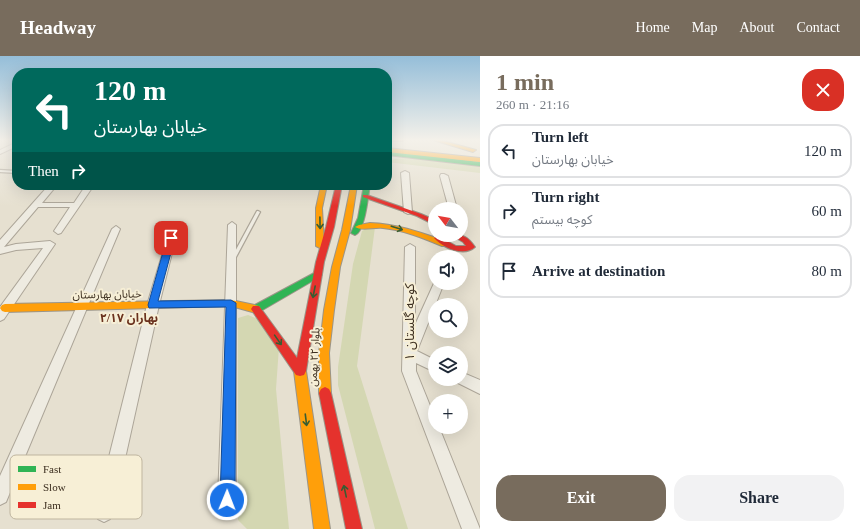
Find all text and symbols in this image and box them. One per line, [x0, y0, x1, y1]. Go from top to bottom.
text: Headway [20, 17, 96, 38]
text: Home [636, 20, 670, 35]
text: Map [692, 20, 717, 35]
text: About [739, 20, 774, 35]
text: Contact [796, 20, 840, 35]
text: 1 min [496, 69, 554, 95]
button: close [802, 69, 844, 111]
text: 120 m [94, 75, 166, 106]
icon: left [28, 84, 80, 136]
text: 260 m · 21:16 [496, 97, 569, 112]
text: خیابان بهارستان [94, 117, 207, 137]
text: Turn left [532, 129, 589, 145]
icon: left [498, 140, 520, 162]
text: 120 m [804, 143, 842, 159]
text: خیابان بهارستان [532, 152, 614, 167]
icon: right [67, 160, 89, 182]
text: Then [28, 163, 59, 179]
text: Turn right [532, 189, 599, 205]
icon: right [498, 200, 520, 222]
north arrow [428, 202, 468, 242]
map controls [428, 202, 468, 434]
text: 60 m [812, 203, 842, 219]
text: کوچه بیستم [532, 212, 592, 227]
one-way arrow [316, 216, 324, 229]
pin [154, 221, 188, 255]
one-way arrow [390, 225, 403, 232]
icon: arrive [160, 227, 182, 249]
button: sound [428, 250, 468, 290]
icon: arrive [498, 260, 520, 282]
text: Arrive at destination [532, 263, 665, 279]
text: 80 m [812, 263, 842, 279]
street label: کوچه گلستان ۱ [402, 283, 419, 361]
one-way arrow [310, 285, 318, 298]
street label: خیابان بهارستان [72, 287, 142, 302]
button: search [428, 298, 468, 338]
district label: ۲/۱۷ بهاران [100, 311, 158, 325]
street label: بلوار ۲۲ بهمن [306, 327, 323, 387]
one-way arrow [274, 334, 282, 345]
button: layers [428, 346, 468, 386]
button: + [428, 394, 468, 434]
one-way arrow [302, 413, 310, 426]
legend [10, 455, 142, 519]
text: Fast [43, 463, 61, 475]
button: Exit [496, 475, 666, 521]
button: Share [674, 475, 844, 521]
position arrow [206, 479, 248, 521]
text: Slow [43, 481, 66, 493]
one-way arrow [341, 485, 349, 498]
text: Jam [43, 499, 61, 511]

